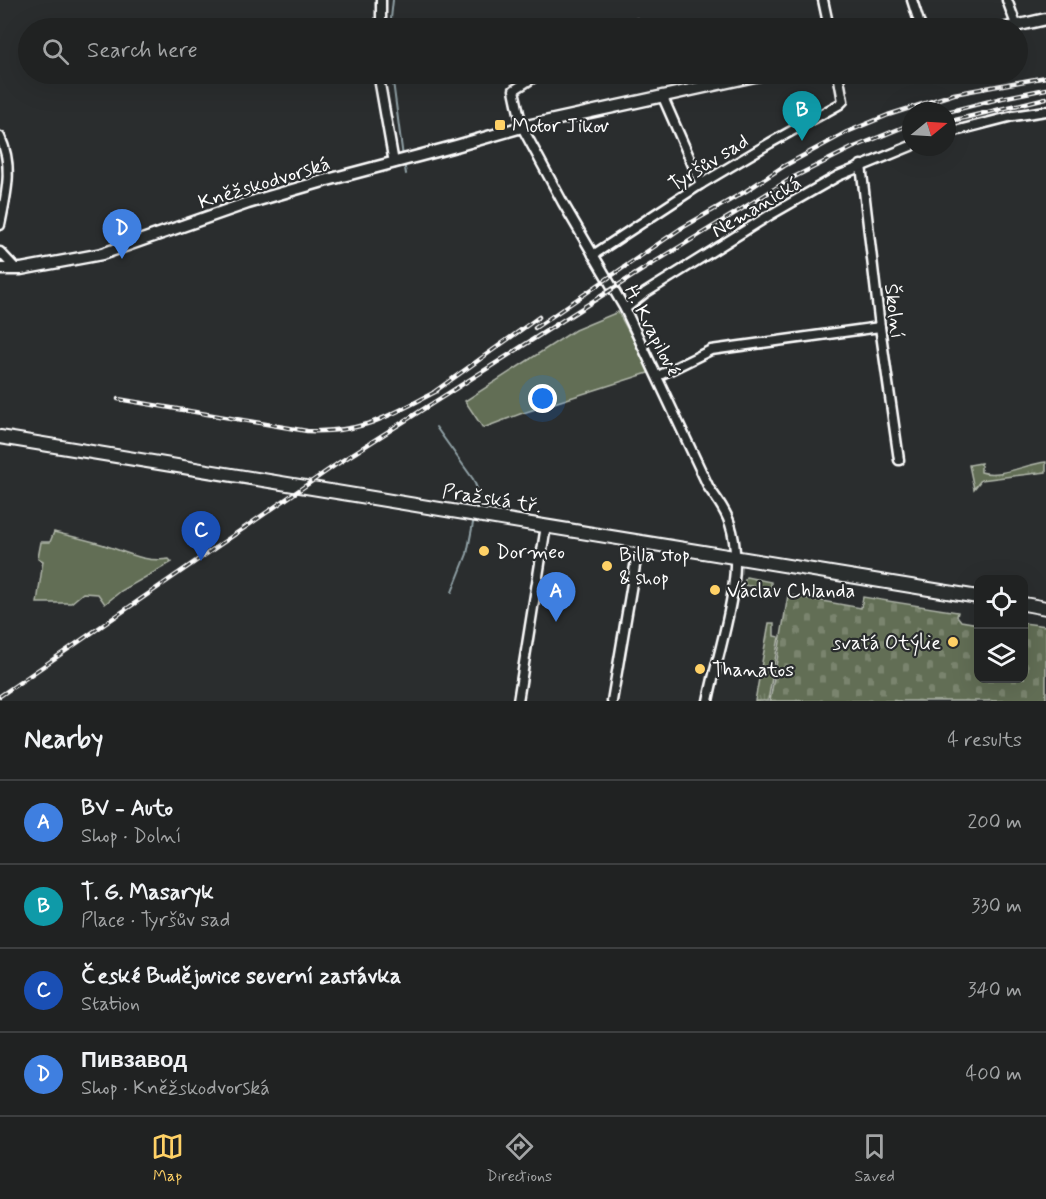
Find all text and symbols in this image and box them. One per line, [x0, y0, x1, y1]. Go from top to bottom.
search box [18, 18, 1028, 84]
icon: search [39, 35, 72, 68]
text: Search here [87, 37, 198, 65]
pin: B [782, 92, 822, 141]
north arrow [902, 102, 956, 156]
place label: Motor Jikov [512, 113, 610, 140]
marker: Motor Jikov [493, 118, 507, 132]
street label: Tyršův sad [664, 128, 754, 198]
street label: Kněžskodvorská [195, 151, 334, 216]
street label: Nemanická [707, 170, 807, 245]
pin: D [102, 210, 142, 259]
street label: H. Kvapilové [617, 281, 686, 381]
street label: Školní [877, 282, 910, 340]
your location [528, 384, 557, 413]
street label: Pražská tř. [440, 478, 543, 521]
pin: C [182, 512, 220, 561]
place label: Dormeo [496, 539, 565, 566]
place label: Billa stop & shop [619, 542, 690, 592]
marker: Dormeo [477, 544, 491, 558]
marker: Billa stop & shop [600, 559, 614, 573]
pin: A [536, 572, 576, 622]
map controls [974, 575, 1028, 683]
button: locate [974, 575, 1028, 629]
place label: Václav Chlanda [727, 578, 855, 605]
marker: Václav Chlanda [708, 583, 722, 597]
button: layers [974, 629, 1028, 683]
place label: svatá Otýlie [832, 630, 941, 657]
marker: svatá Otýlie [946, 635, 960, 649]
place label: Thanatos [712, 657, 794, 684]
marker: Thanatos [693, 662, 707, 676]
text: Nearby [24, 723, 103, 757]
text: 4 results [947, 727, 1022, 754]
text: BV - Auto [81, 795, 173, 823]
text: A [37, 809, 50, 836]
text: 200 m [967, 809, 1022, 836]
text: Shop · Dolní [81, 823, 181, 850]
text: T. G. Masaryk [81, 879, 214, 907]
text: B [37, 893, 50, 920]
text: 330 m [971, 893, 1022, 920]
text: Place · Tyršův sad [81, 907, 230, 934]
text: České Budějovice severní zastávka [81, 963, 401, 991]
text: C [36, 977, 51, 1004]
text: 340 m [967, 977, 1022, 1004]
text: Station [81, 991, 140, 1018]
text: Пивзавод [81, 1047, 187, 1075]
text: D [37, 1061, 50, 1088]
text: 400 m [966, 1061, 1022, 1088]
text: Shop · Kněžskodvorská [81, 1075, 270, 1102]
tab: Map [151, 1130, 184, 1187]
tab: Directions [486, 1130, 552, 1187]
tab: Saved [854, 1130, 895, 1187]

